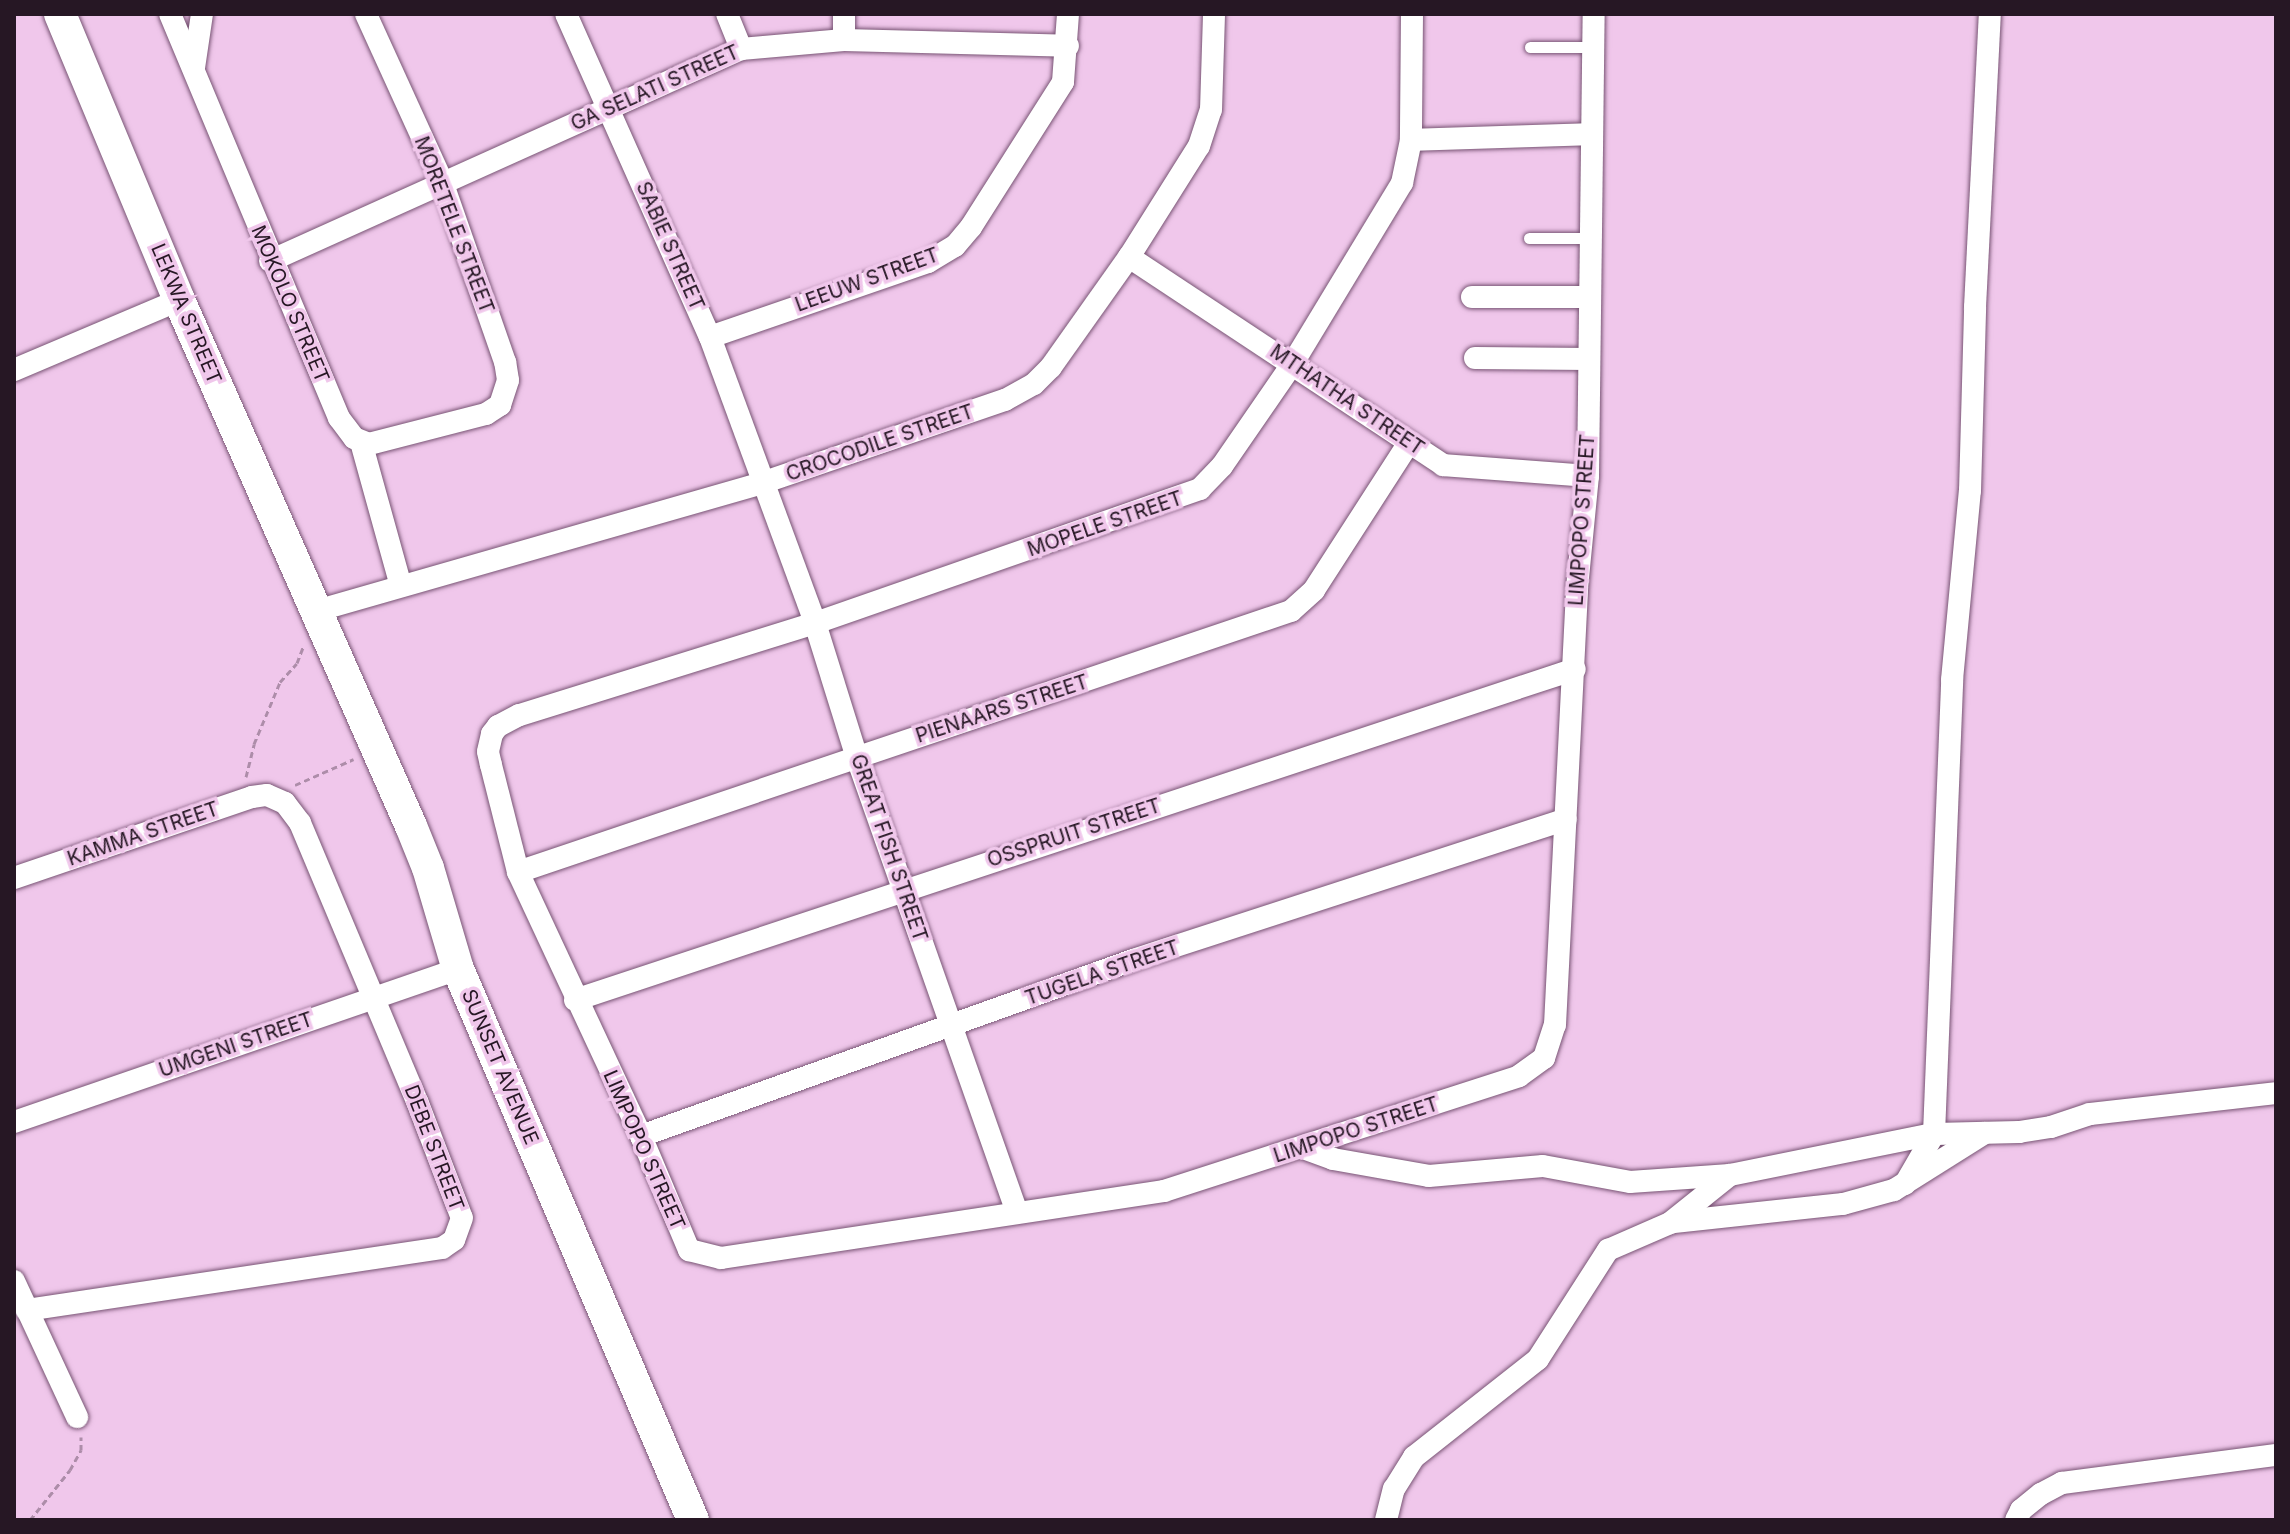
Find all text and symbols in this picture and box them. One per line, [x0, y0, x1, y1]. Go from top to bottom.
street label: GA SELATI STREET [567, 40, 743, 136]
street label: MORETELE STREET [409, 133, 499, 317]
street label: SABIE STREET [631, 178, 709, 314]
street label: MOKOLO STREET [246, 222, 334, 386]
street label: LEKWA STREET [146, 240, 226, 388]
street label: LEEUW STREET [792, 243, 942, 317]
street label: MTHATHA STREET [1265, 340, 1429, 460]
street label: CROCODILE STREET [783, 400, 977, 486]
street label: LIMPOPO STREET [1564, 433, 1600, 607]
street label: MOPELE STREET [1024, 486, 1186, 562]
street label: PIENAARS STREET [913, 670, 1091, 748]
street label: GREAT FISH STREET [846, 751, 932, 945]
street label: OSSPRUIT STREET [984, 794, 1164, 872]
street label: KAMMA STREET [64, 797, 222, 871]
street label: TUGELA STREET [1022, 935, 1182, 1011]
street label: SUNSET AVENUE [456, 986, 544, 1148]
street label: UMGENI STREET [156, 1007, 316, 1083]
street label: LIMPOPO STREET [598, 1067, 690, 1233]
street label: DEBE STREET [399, 1082, 469, 1214]
street label: LIMPOPO STREET [1270, 1092, 1442, 1168]

